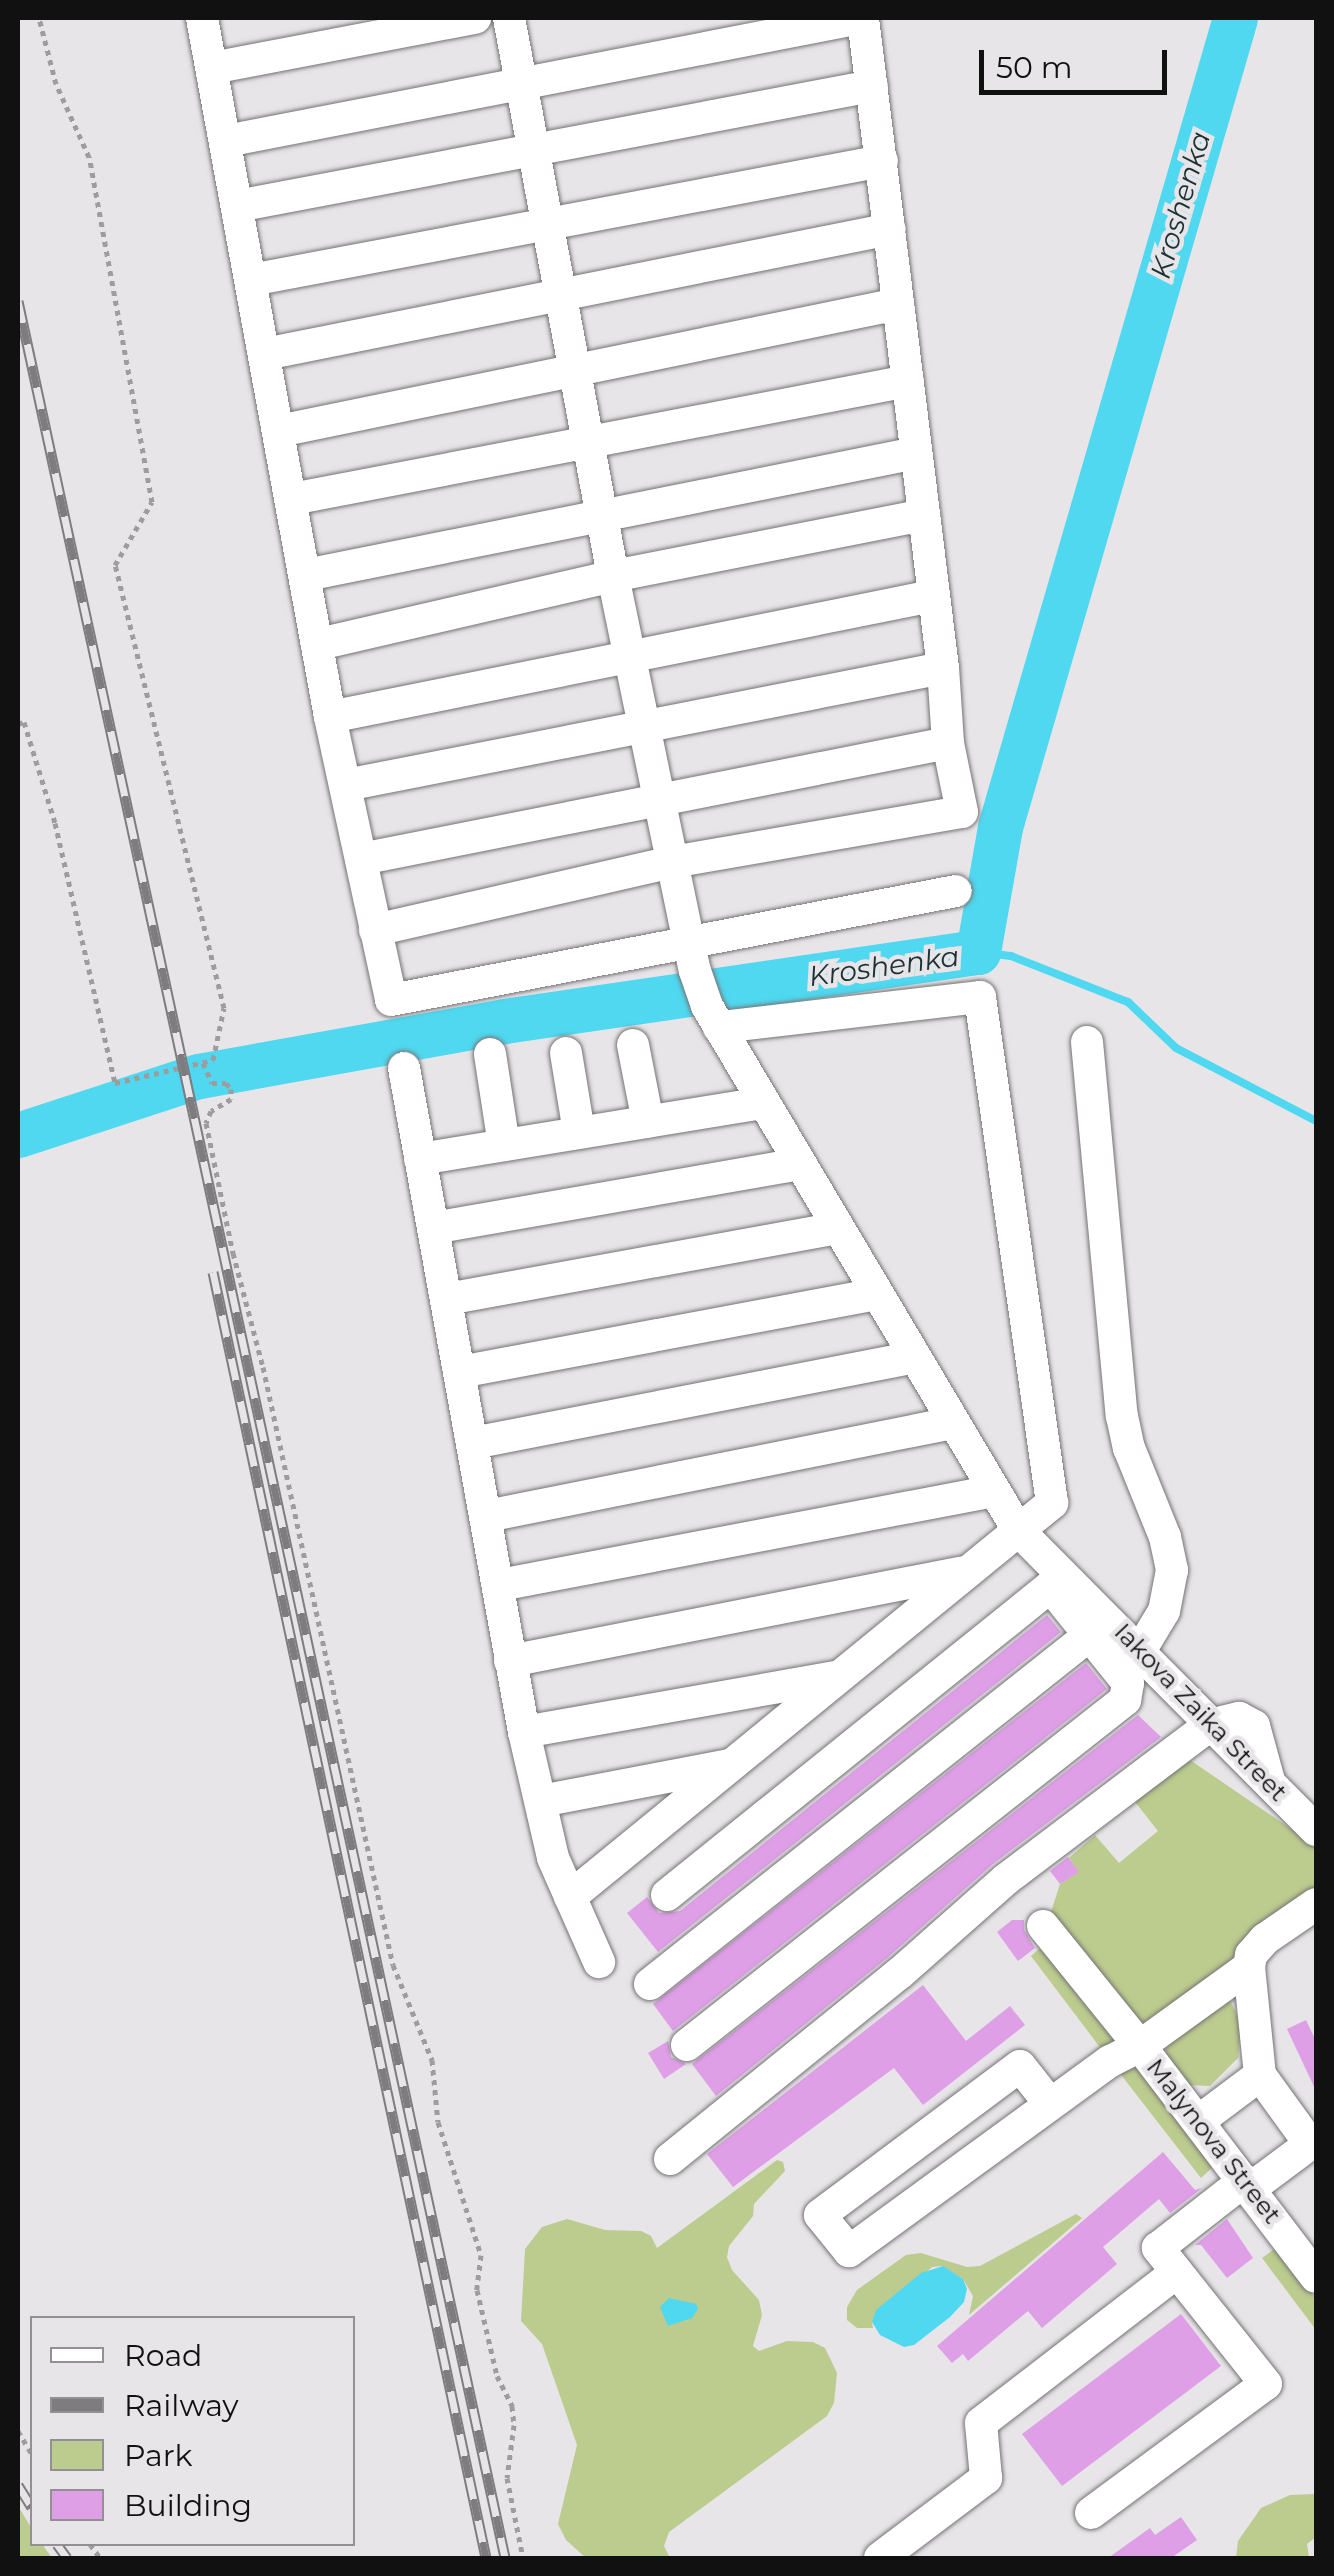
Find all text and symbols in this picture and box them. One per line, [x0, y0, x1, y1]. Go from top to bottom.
scale bar [984, 30, 1172, 92]
text: 50 m [996, 49, 1073, 86]
water label: Kroshenka [1143, 128, 1217, 282]
water label: Kroshenka [807, 939, 961, 993]
street label: Iakova Zaika Street [1108, 1617, 1294, 1807]
street label: Malynova Street [1140, 2053, 1288, 2229]
legend [30, 2316, 355, 2546]
text: Road [124, 2337, 202, 2374]
text: Railway [124, 2387, 239, 2424]
text: Park [124, 2437, 193, 2474]
text: Building [124, 2487, 252, 2524]

